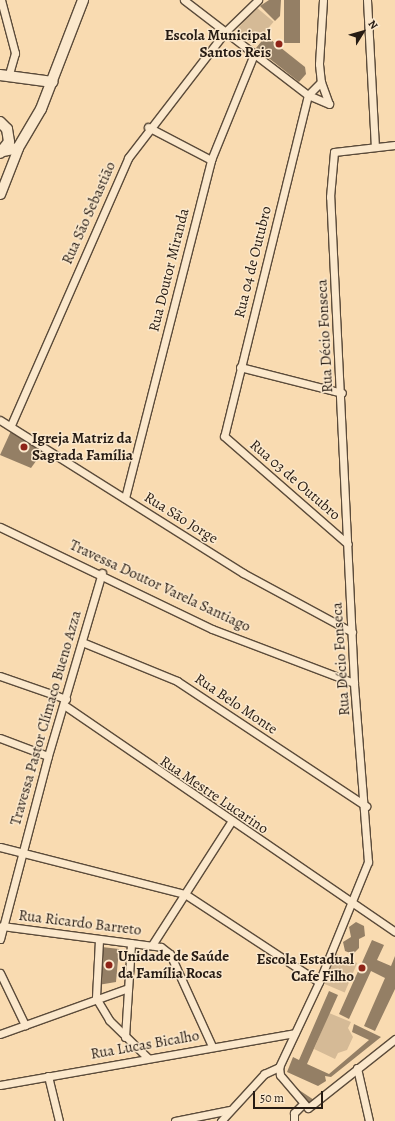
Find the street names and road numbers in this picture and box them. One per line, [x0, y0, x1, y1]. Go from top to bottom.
street label: Rua São Sebastião [58, 159, 120, 267]
street label: Rua 04 de Outubro [230, 204, 276, 320]
street label: Rua Doutor Miranda [145, 206, 193, 334]
street label: Rua Décio Fonseca [313, 279, 337, 393]
street label: Rua 03 de Outubro [246, 436, 344, 524]
street label: Rua São Jorge [141, 488, 221, 548]
street label: Travessa Doutor Varela Santiago [67, 536, 253, 636]
street label: Rua Décio Fonseca [328, 602, 354, 716]
street label: Travessa Pastor Clímaco Bueno Azza [7, 609, 85, 827]
street label: Rua Belo Monte [191, 670, 281, 738]
street label: Rua Mestre Lucarino [156, 752, 272, 838]
street label: Rua Ricardo Barreto [17, 907, 143, 939]
street label: Rua Lucas Bicalho [89, 1027, 201, 1063]

